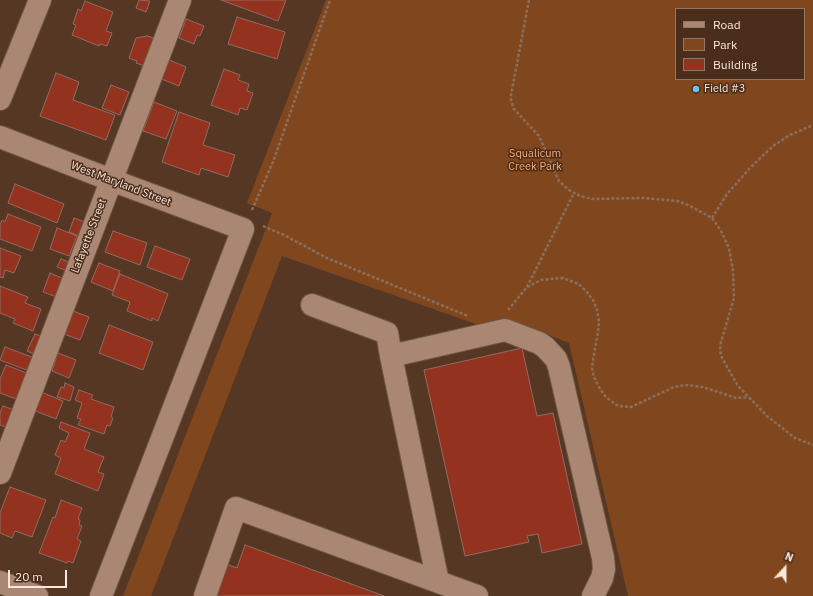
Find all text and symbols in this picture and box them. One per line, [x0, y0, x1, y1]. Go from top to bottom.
legend [675, 8, 805, 80]
text: Road [713, 17, 741, 32]
text: Park [713, 37, 737, 52]
text: Building [713, 57, 757, 72]
place label: Field #3 [704, 82, 745, 96]
marker: Field #3 [691, 84, 701, 94]
park label: Squalicum Creek Park [508, 147, 562, 173]
street label: West Maryland Street [69, 159, 173, 209]
street label: Lafayette Street [69, 197, 109, 275]
north arrow [765, 548, 805, 588]
text: N [783, 549, 796, 565]
scale bar [10, 562, 69, 588]
text: 20 m [15, 569, 43, 584]

